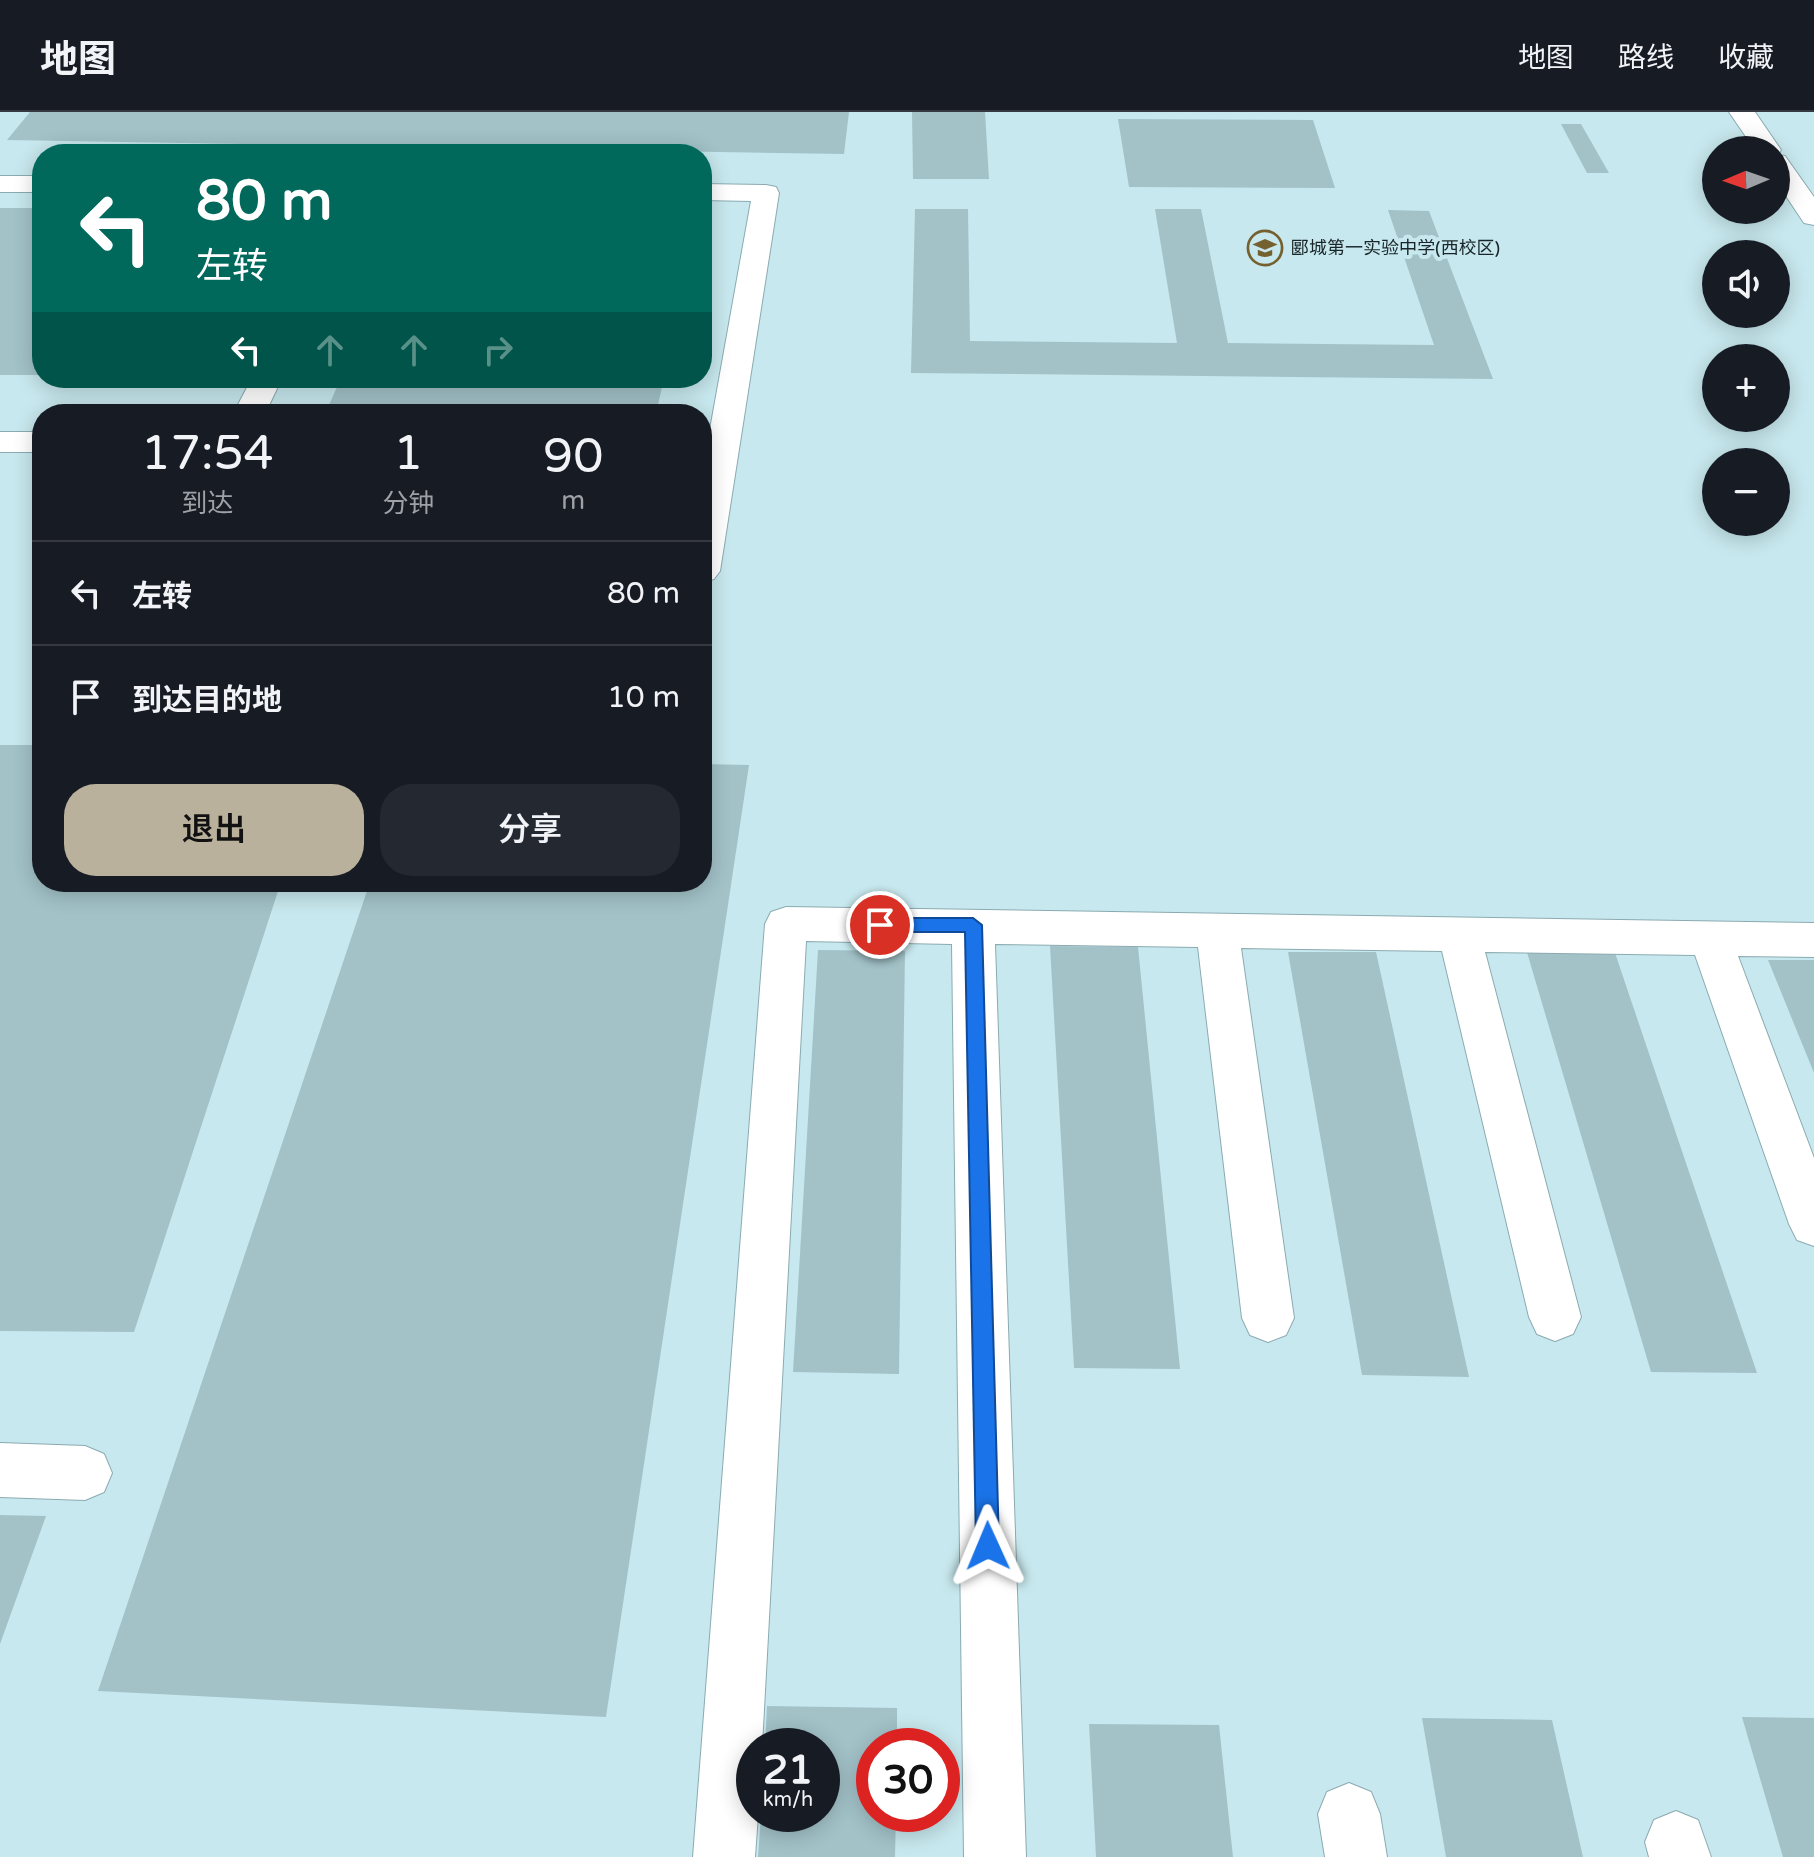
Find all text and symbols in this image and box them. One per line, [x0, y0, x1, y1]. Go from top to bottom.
text: 地图 [40, 37, 116, 83]
text: 地图 [1518, 41, 1574, 75]
text: 路线 [1618, 41, 1674, 75]
text: 收藏 [1718, 41, 1774, 75]
north arrow [1702, 136, 1790, 224]
map controls [1702, 136, 1790, 536]
text: 80 m [196, 168, 332, 235]
icon: left [64, 176, 168, 280]
school or university icon: 郾城第一实验中学(西校区) [1246, 229, 1284, 267]
place label: 郾城第一实验中学(西校区) [1291, 237, 1500, 259]
button: sound [1702, 240, 1790, 328]
text: 左转 [196, 245, 268, 288]
icon: left [224, 328, 268, 372]
icon: ahead [308, 328, 352, 372]
icon: ahead [392, 328, 436, 372]
icon: right [476, 328, 520, 372]
button: + [1702, 344, 1790, 432]
text: 17:54 [141, 425, 274, 483]
text: 1 [393, 425, 423, 483]
text: 90 [543, 428, 603, 486]
button: − [1702, 448, 1790, 536]
text: m [561, 485, 585, 516]
text: 到达 [181, 488, 233, 519]
text: 分钟 [382, 488, 434, 519]
icon: left [64, 571, 108, 615]
text: 80 m [607, 575, 680, 612]
text: 左转 [132, 578, 192, 615]
icon: arrive [64, 675, 108, 719]
text: 10 m [607, 679, 680, 716]
text: 到达目的地 [132, 682, 282, 719]
button: 退出 [64, 784, 364, 876]
button: 分享 [380, 784, 680, 876]
pin [846, 891, 914, 959]
icon: arrive [858, 903, 902, 947]
position arrow [946, 1504, 1030, 1588]
speed limit sign: 30 [856, 1728, 960, 1832]
text: 21 [763, 1746, 813, 1794]
text: km/h [763, 1788, 813, 1812]

